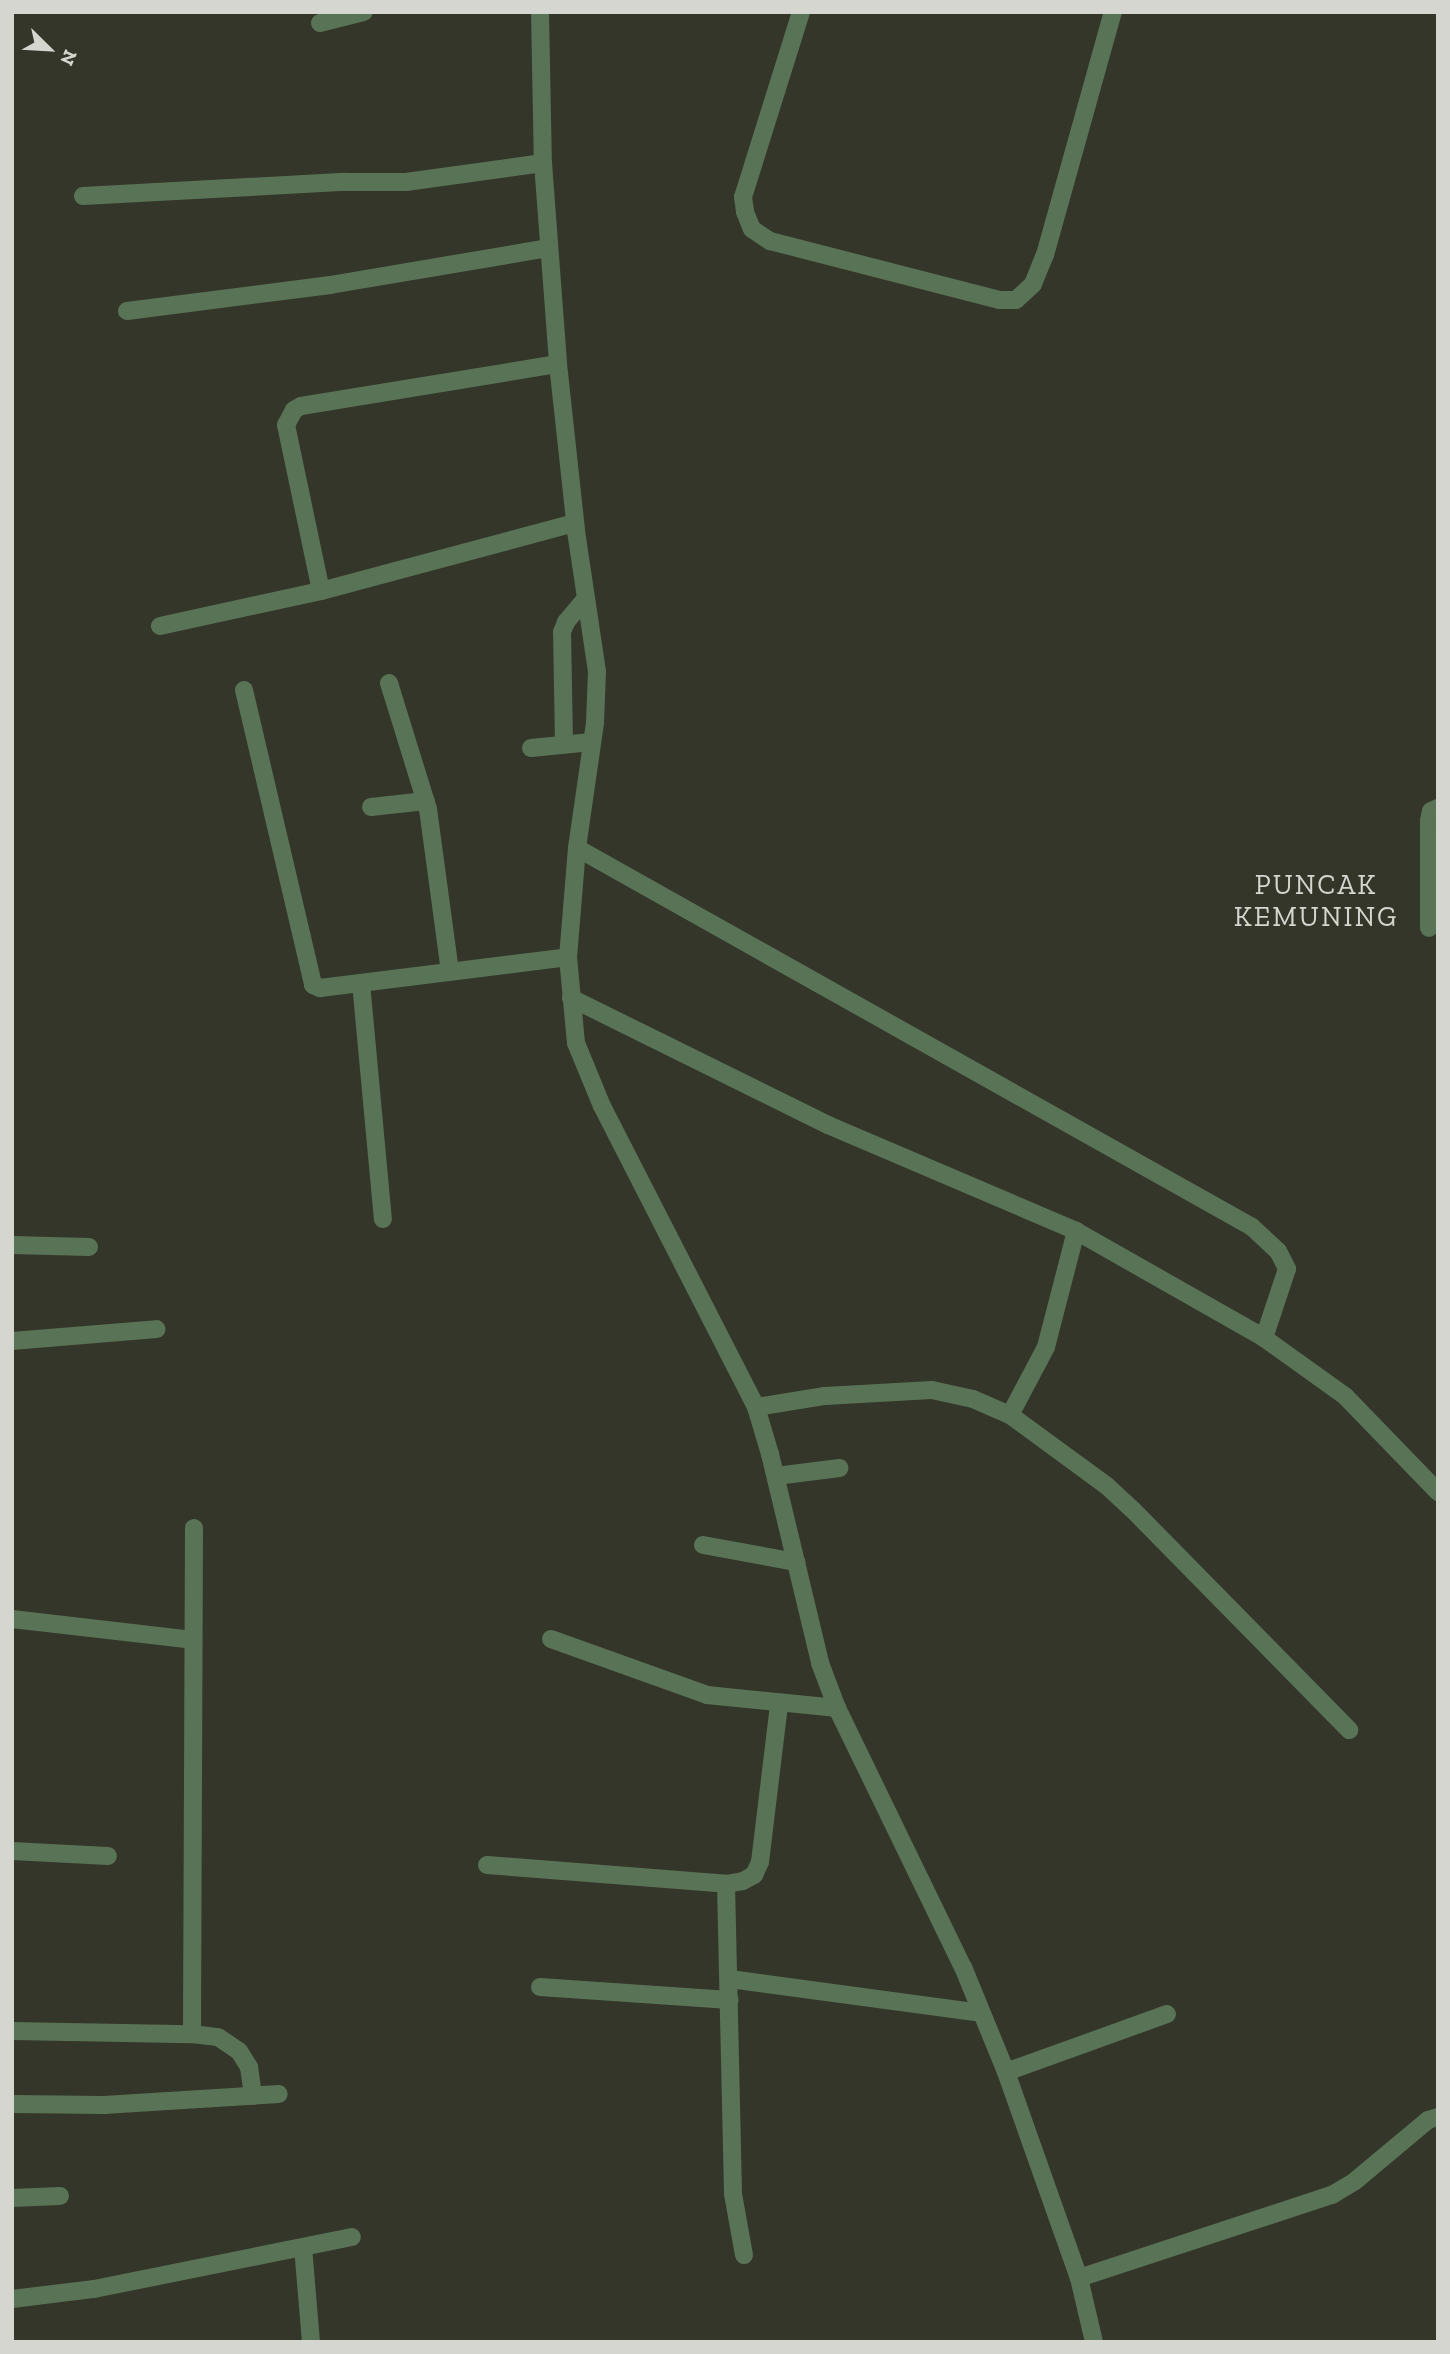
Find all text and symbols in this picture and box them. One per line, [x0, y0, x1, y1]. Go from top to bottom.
north arrow [14, 14, 84, 84]
text: N [55, 46, 82, 69]
district label: PUNCAK KEMUNING [1235, 868, 1397, 934]

